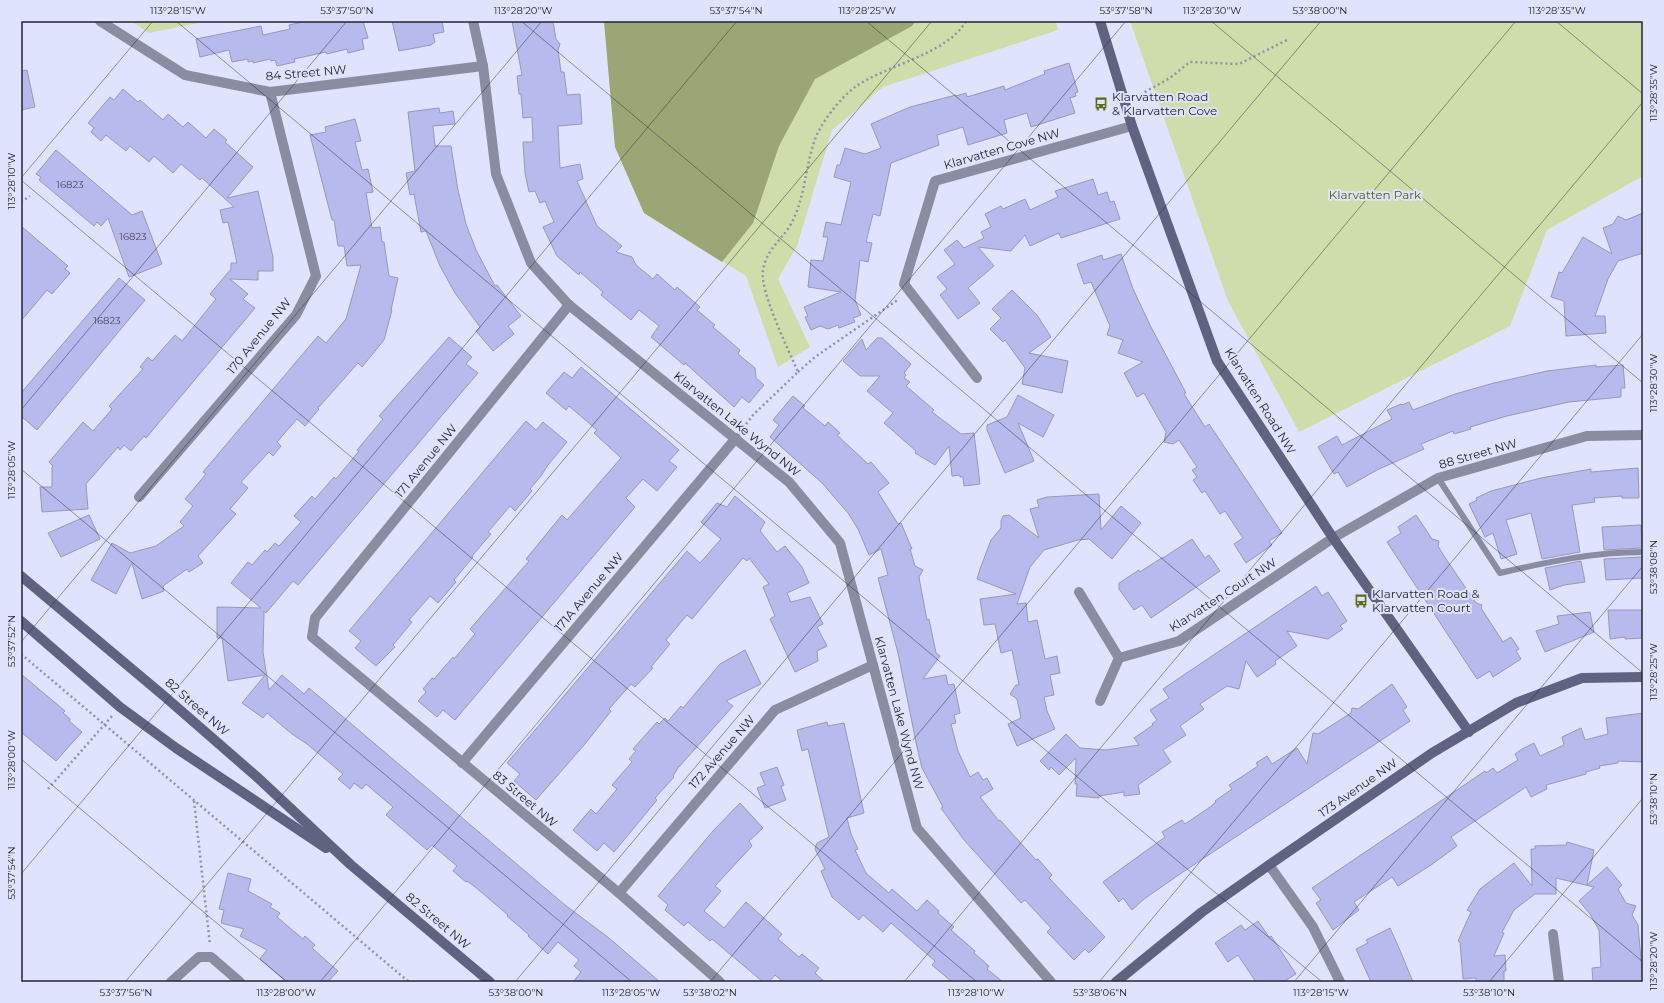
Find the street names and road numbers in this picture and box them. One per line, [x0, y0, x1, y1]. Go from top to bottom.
street label: 84 Street NW [265, 61, 347, 84]
street label: Klarvatten Cove NW [942, 125, 1062, 172]
street label: 170 Avenue NW [223, 295, 294, 377]
street label: Klarvatten Road NW [1222, 345, 1299, 457]
street label: Klarvatten Lake Wynd NW [671, 368, 804, 479]
street label: 171 Avenue NW [391, 421, 460, 501]
street label: 88 Street NW [1437, 435, 1519, 472]
street label: 171A Avenue NW [551, 549, 626, 634]
street label: Klarvatten Court NW [1166, 554, 1279, 635]
street label: Klarvatten Lake Wynd NW [872, 634, 927, 791]
street label: 82 Street NW [162, 675, 232, 739]
street label: 172 Avenue NW [686, 712, 758, 792]
street label: 173 Avenue NW [1316, 755, 1400, 820]
street label: 83 Street NW [490, 767, 561, 830]
street label: 82 Street NW [403, 889, 474, 952]

